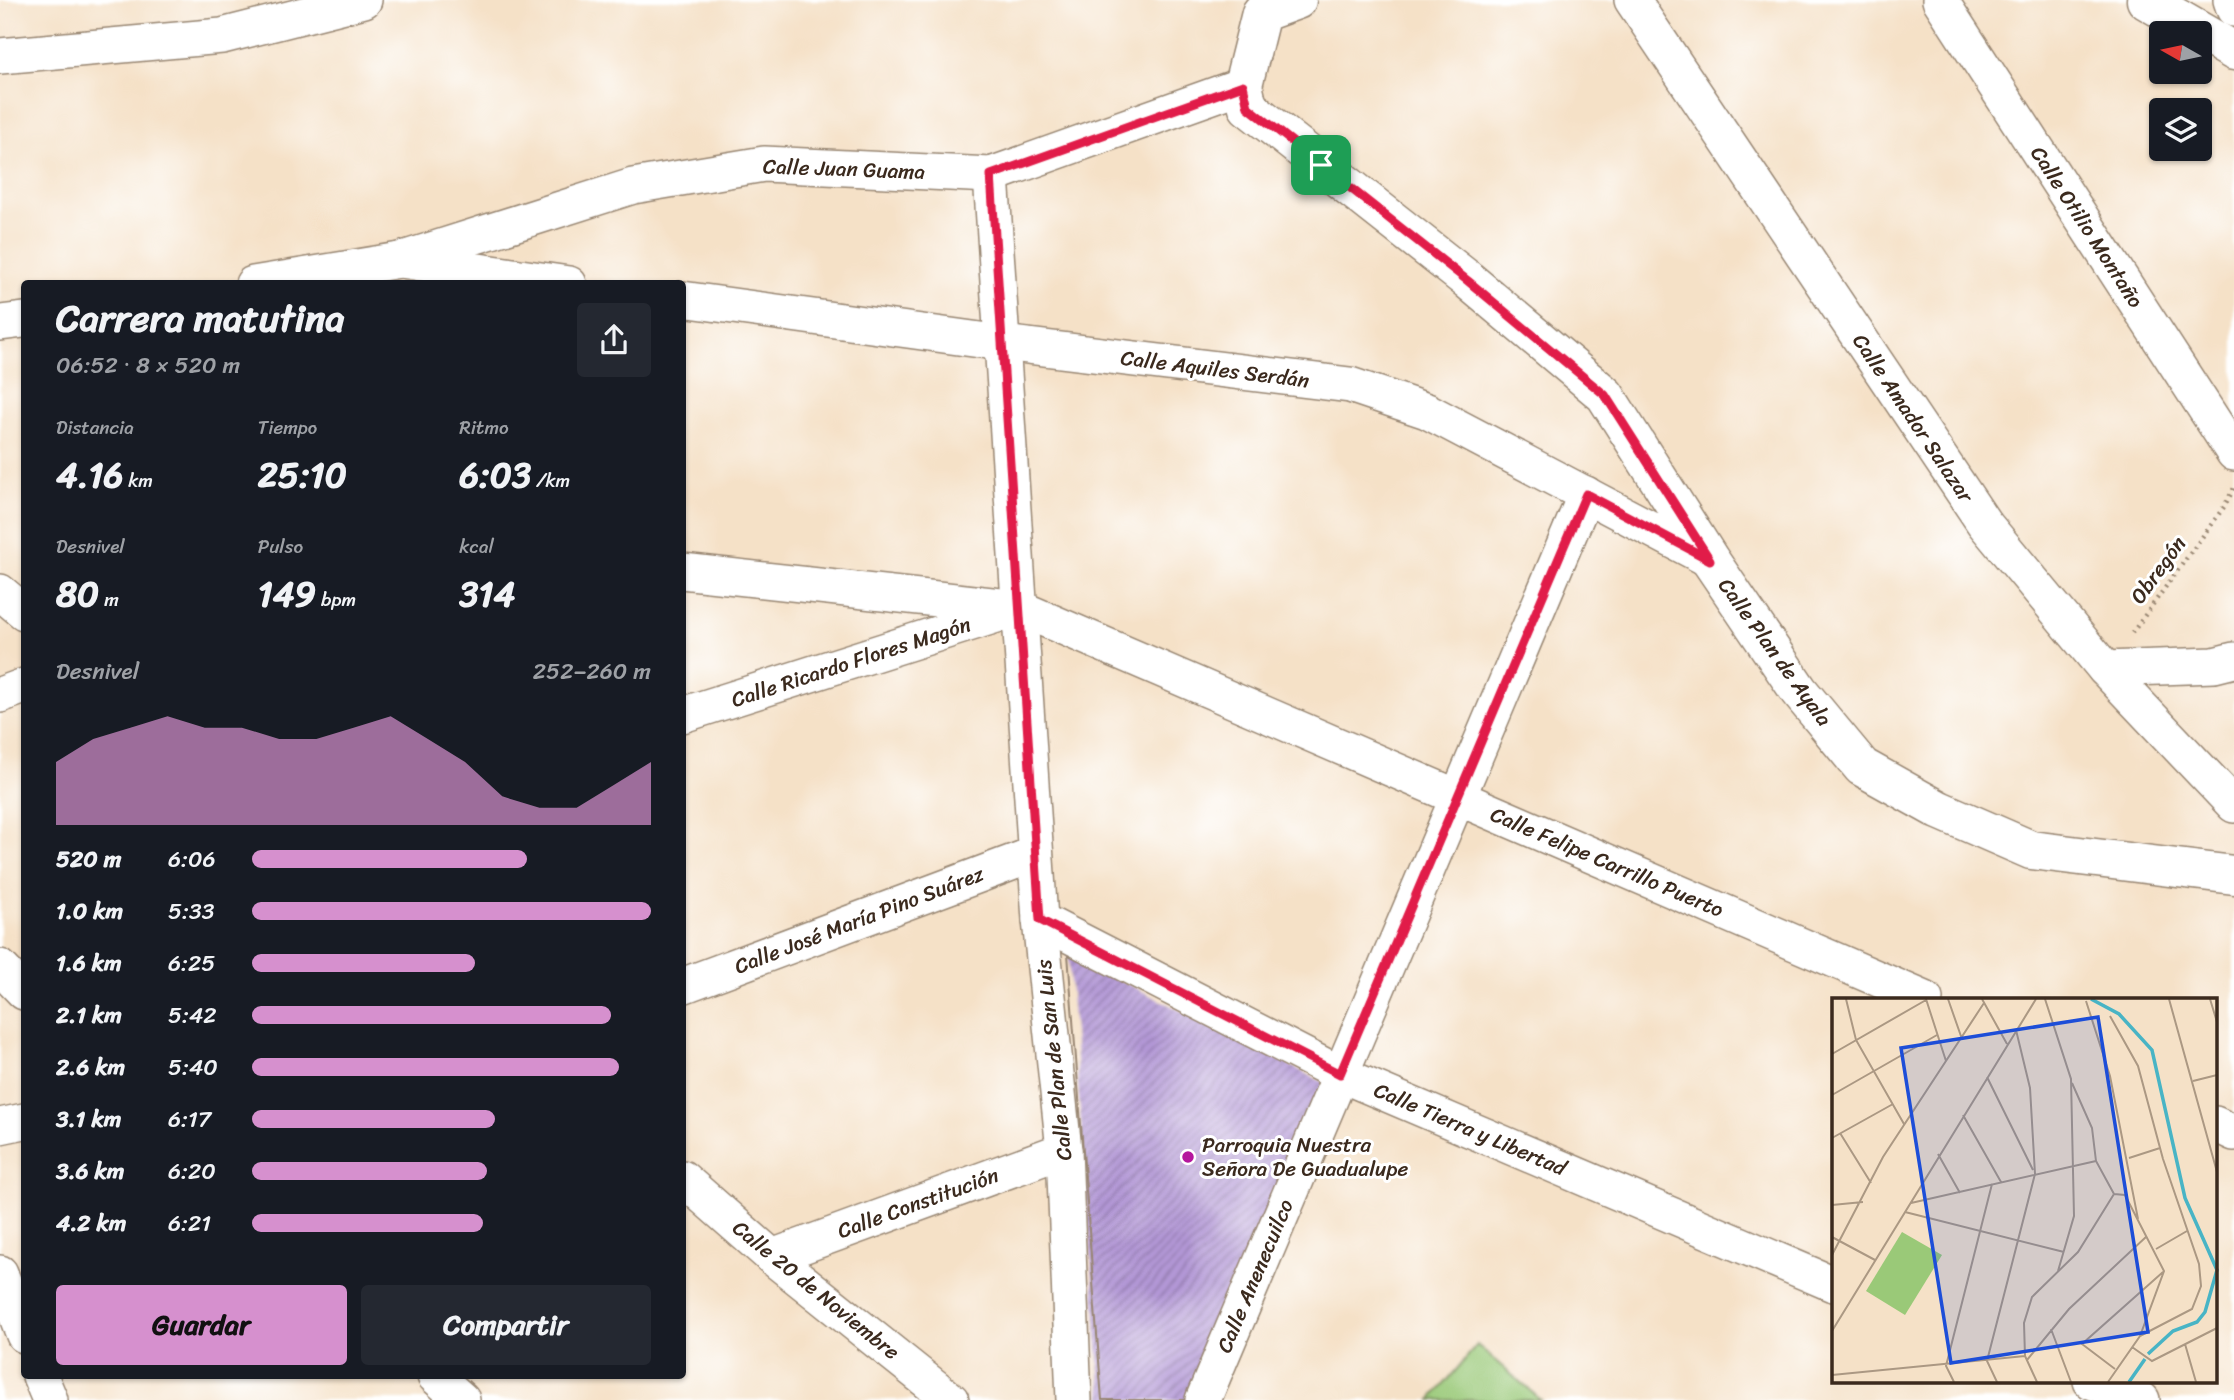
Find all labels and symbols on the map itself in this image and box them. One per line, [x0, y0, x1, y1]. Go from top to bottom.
north arrow [2149, 21, 2212, 84]
pin [1291, 135, 1351, 195]
street label: Calle Otilio Montaño [2020, 138, 2154, 316]
street label: Calle Juan Guama [762, 147, 926, 191]
street label: Calle Amador Salazar [1842, 326, 1985, 512]
street label: Calle Aquiles Serdán [1119, 339, 1311, 399]
street label: Obregón [2120, 528, 2196, 612]
street label: Calle Plan de Ayala [1708, 569, 1842, 735]
street label: Calle Ricardo Flores Magón [726, 605, 976, 719]
street label: Calle Felipe Carrillo Puerto [1484, 796, 1730, 929]
street label: Calle José María Pino Suárez [729, 854, 990, 985]
street label: Calle Plan de San Luis [1025, 957, 1083, 1162]
inset map [1832, 998, 2216, 1382]
street label: Calle Tierra y Libertad [1368, 1071, 1574, 1188]
place label: Parroquia Nuestra Señora De Guadualupe [1202, 1126, 1408, 1188]
marker: Parroquia Nuestra Señora De Guadualupe [1180, 1149, 1196, 1165]
street label: Calle Constitución [832, 1156, 1004, 1250]
street label: Calle Anenecuilco [1205, 1193, 1305, 1359]
street label: Calle 20 de Noviembre [724, 1210, 909, 1370]

